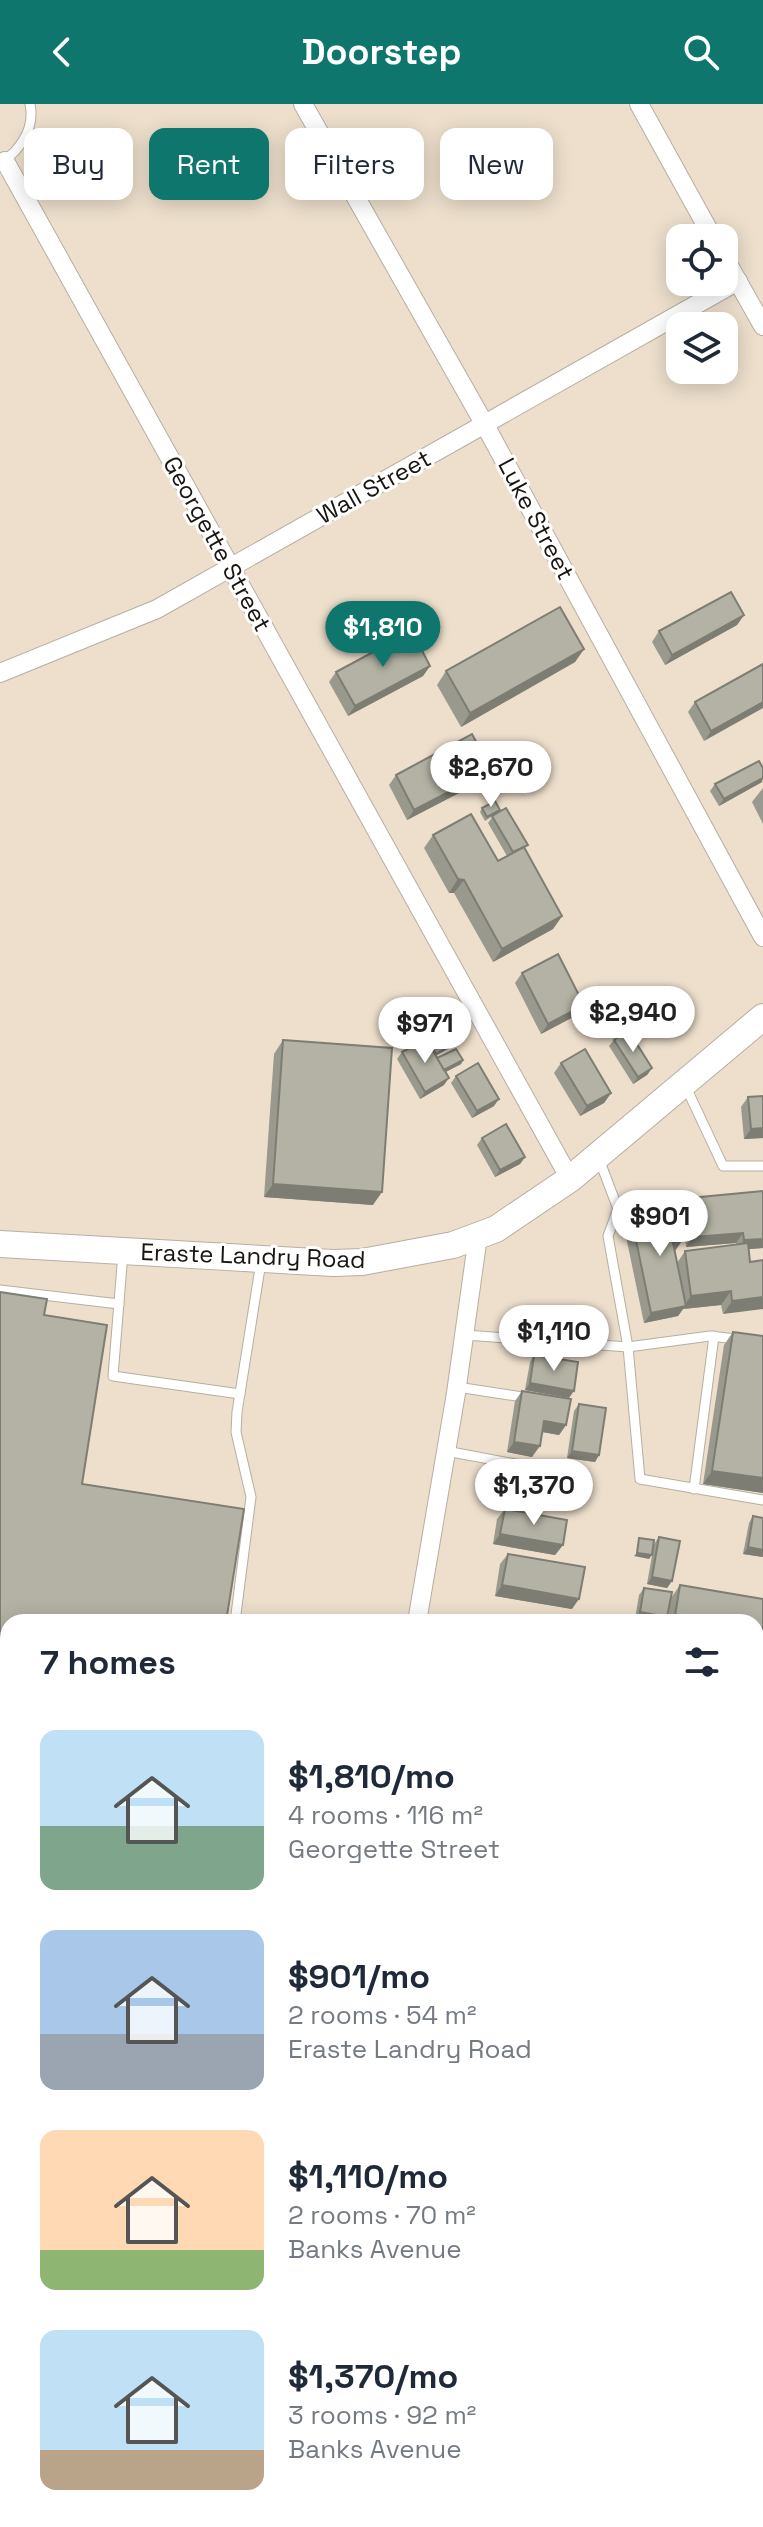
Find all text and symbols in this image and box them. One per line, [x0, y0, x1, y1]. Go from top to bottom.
text: Doorstep [302, 29, 461, 75]
icon: back [40, 30, 84, 74]
icon: search [679, 30, 723, 74]
chip: Buy [24, 128, 133, 200]
chip: Rent [149, 128, 269, 200]
chip: Filters [285, 128, 424, 200]
chip: New [440, 128, 553, 200]
map controls [666, 224, 738, 384]
button: locate [666, 224, 738, 296]
button: layers [666, 312, 738, 384]
street label: Wall Street [311, 443, 436, 531]
street label: Georgette Street [156, 451, 278, 637]
street label: Luke Street [491, 452, 582, 585]
pin: $1,810 [318, 601, 448, 669]
text: $1,810 [343, 610, 423, 644]
pin: $2,670 [426, 741, 556, 809]
text: $2,670 [448, 750, 534, 784]
pin: $2,940 [568, 986, 698, 1054]
text: $2,940 [589, 995, 677, 1029]
pin: $971 [378, 997, 472, 1065]
text: $971 [396, 1006, 454, 1040]
pin: $901 [613, 1190, 707, 1258]
text: $901 [630, 1199, 690, 1233]
street label: Eraste Landry Road [140, 1236, 366, 1275]
pin: $1,110 [489, 1305, 619, 1373]
text: $1,110 [517, 1314, 591, 1348]
pin: $1,370 [469, 1459, 599, 1527]
text: $1,370 [493, 1468, 575, 1502]
icon: filters [680, 1640, 724, 1684]
text: 7 homes [40, 1641, 176, 1684]
text: $1,810/mo [288, 1755, 455, 1798]
icon: home [104, 1762, 200, 1858]
text: 4 rooms · 116 m² [288, 1798, 483, 1832]
text: Georgette Street [288, 1832, 500, 1866]
text: $901/mo [288, 1955, 430, 1998]
icon: home [104, 1962, 200, 2058]
text: 2 rooms · 54 m² [288, 1998, 477, 2032]
text: Eraste Landry Road [288, 2032, 532, 2066]
text: $1,110/mo [288, 2155, 448, 2198]
icon: home [104, 2162, 200, 2258]
text: 2 rooms · 70 m² [288, 2198, 476, 2232]
text: Banks Avenue [288, 2232, 462, 2266]
text: $1,370/mo [288, 2355, 458, 2398]
icon: home [104, 2362, 200, 2458]
text: 3 rooms · 92 m² [288, 2398, 476, 2432]
text: Banks Avenue [288, 2432, 462, 2466]

